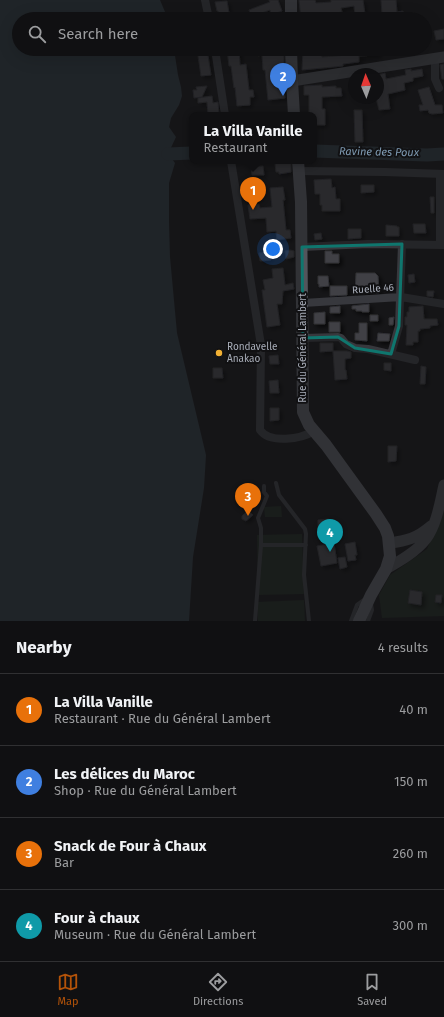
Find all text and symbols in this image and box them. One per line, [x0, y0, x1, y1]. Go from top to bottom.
search box [12, 12, 432, 56]
icon: search [26, 23, 48, 45]
text: Search here [58, 25, 138, 43]
pin: 2 [270, 63, 296, 96]
north arrow [348, 68, 384, 104]
popup [189, 112, 317, 164]
text: La Villa Vanille [204, 122, 302, 140]
text: Restaurant [204, 140, 268, 155]
water label: Ravine des Poux [339, 145, 420, 159]
pin: 1 [240, 177, 266, 210]
your location [263, 239, 283, 259]
street label: Ruelle 46 [352, 282, 394, 296]
street label: Rue du Général Lambert [297, 293, 309, 403]
place label: Rondavelle Anakao [227, 341, 277, 365]
marker: Rondavelle Anakao [214, 348, 224, 358]
pin: 3 [235, 483, 261, 516]
pin: 4 [317, 519, 343, 552]
text: Nearby [16, 637, 71, 658]
text: 4 results [378, 640, 428, 655]
text: La Villa Vanille [54, 693, 153, 711]
text: 1 [26, 702, 32, 717]
text: 40 m [399, 702, 428, 717]
text: Restaurant · Rue du Général Lambert [54, 711, 271, 726]
text: Les délices du Maroc [54, 765, 195, 783]
text: 2 [26, 774, 32, 789]
text: 150 m [394, 774, 428, 789]
text: Shop · Rue du Général Lambert [54, 783, 237, 798]
text: Snack de Four à Chaux [54, 837, 206, 855]
text: 3 [26, 846, 32, 861]
text: 260 m [393, 846, 428, 861]
text: Bar [54, 855, 74, 870]
text: Four à chaux [54, 909, 140, 927]
text: 4 [25, 918, 33, 933]
text: 300 m [392, 918, 428, 933]
text: Museum · Rue du Général Lambert [54, 927, 256, 942]
tab: Map [57, 971, 79, 1008]
tab: Directions [193, 971, 243, 1008]
tab: Saved [357, 971, 387, 1008]

